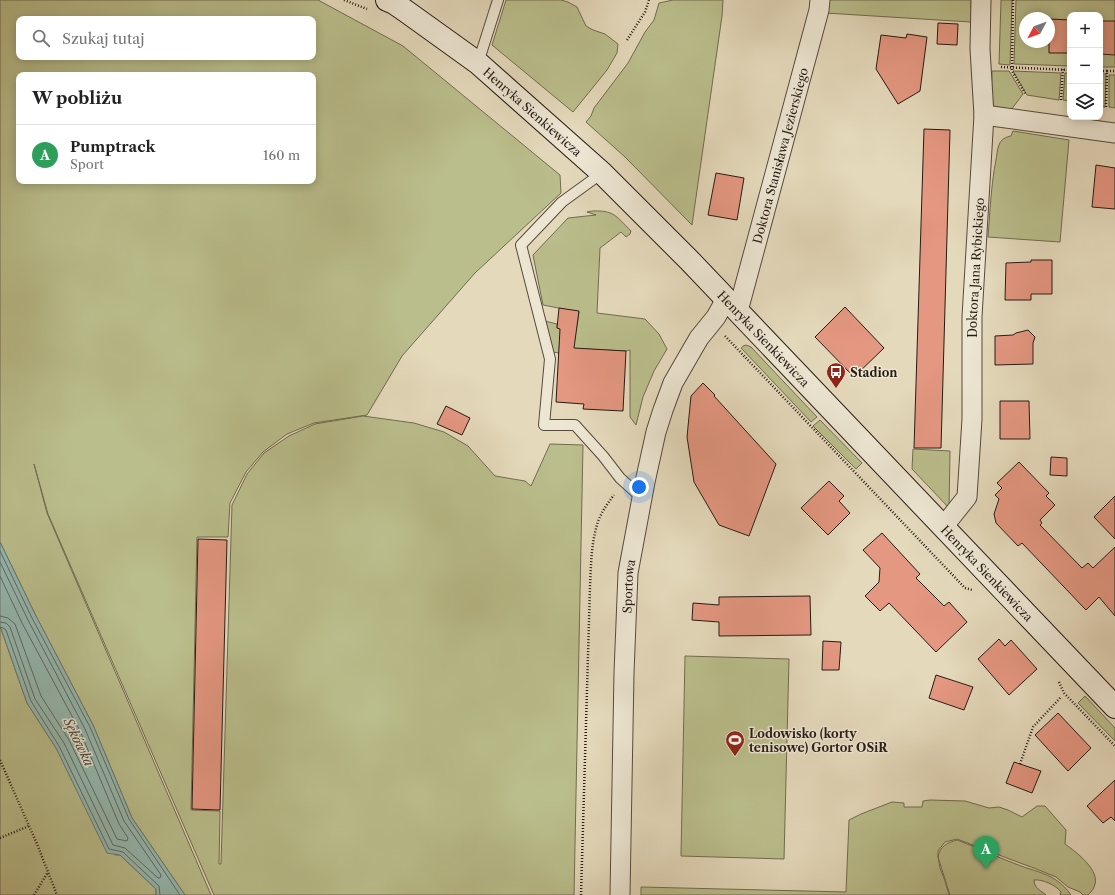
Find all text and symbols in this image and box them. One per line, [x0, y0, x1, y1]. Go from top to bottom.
north arrow [1019, 12, 1055, 48]
map controls [1067, 12, 1103, 120]
button: + [1067, 12, 1103, 48]
search box [16, 16, 316, 60]
icon: search [30, 27, 52, 49]
text: Szukaj tutaj [62, 29, 144, 48]
button: − [1067, 48, 1103, 84]
street label: Henryka Sienkiewicza [480, 64, 586, 160]
street label: Doktora Stanisława Jezierskiego [749, 66, 811, 245]
button: layers [1067, 84, 1103, 120]
text: W pobliżu [32, 88, 122, 108]
text: Pumptrack [70, 137, 155, 156]
text: A [40, 147, 50, 163]
text: 160 m [263, 147, 300, 163]
text: Sport [70, 156, 104, 172]
street label: Doktora Jana Rybickiego [965, 197, 987, 338]
street label: Henryka Sienkiewicza [715, 287, 813, 390]
bus stop icon: Stadion [825, 361, 847, 389]
place label: Stadion [850, 365, 898, 380]
your location [629, 477, 649, 497]
street label: Henryka Sienkiewicza [938, 522, 1037, 624]
street label: Sportowa [619, 557, 638, 613]
water label: Sękówka [60, 714, 98, 769]
place label: Lodowisko (korty tenisowe) Gortor OSiR [749, 726, 888, 755]
sports icon: Lodowisko (korty tenisowe) Gortor OSiR [724, 729, 746, 757]
pin: A [973, 836, 999, 869]

